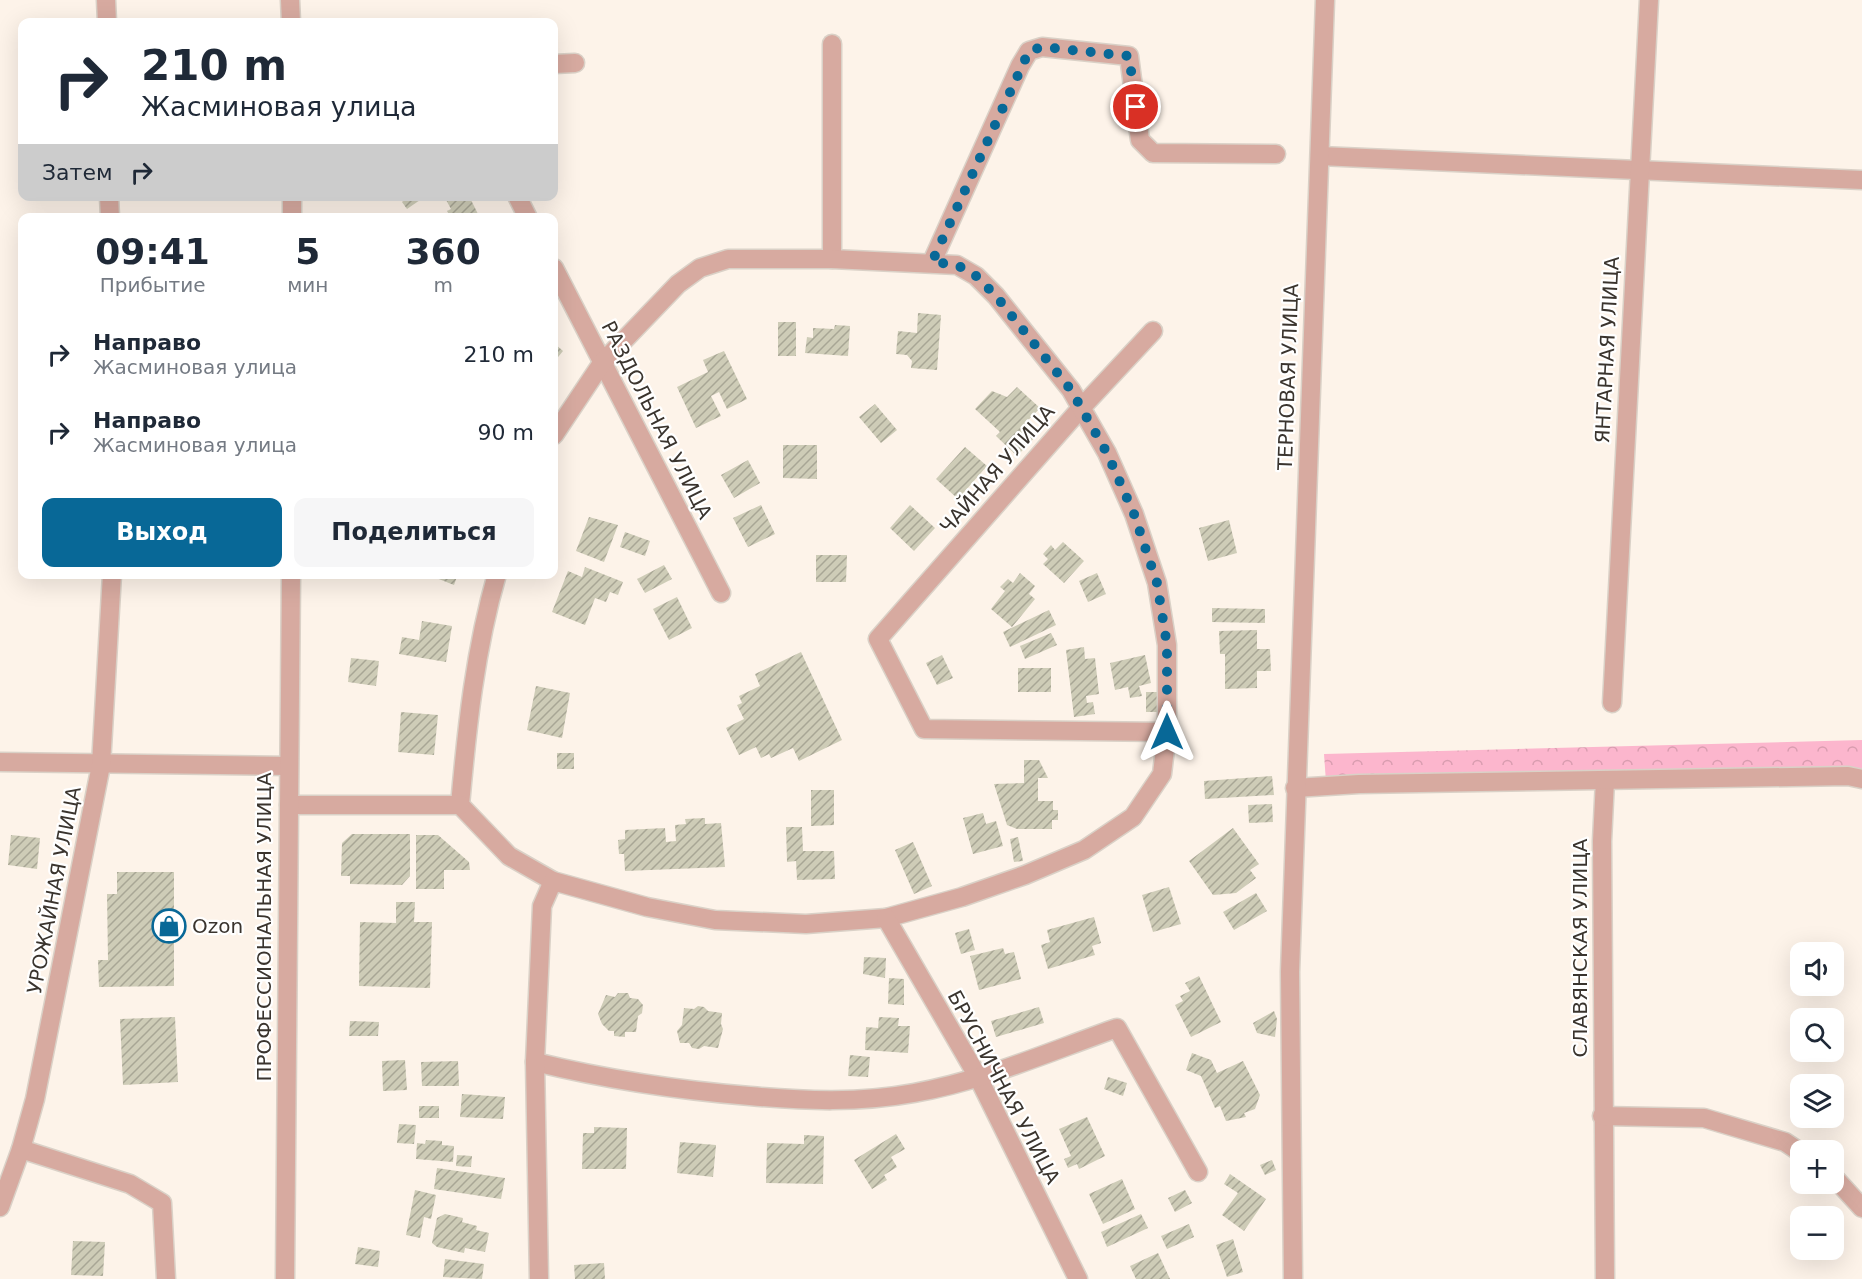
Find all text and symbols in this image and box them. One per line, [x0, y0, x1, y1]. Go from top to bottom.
text: 210 m [141, 41, 287, 90]
icon: right [42, 42, 120, 120]
pin [1110, 81, 1161, 132]
icon: arrive [1119, 90, 1152, 123]
text: Жасминовая улица [141, 91, 417, 122]
icon: right [125, 156, 158, 189]
text: Затем [42, 160, 113, 185]
text: 09:41 [95, 231, 210, 272]
text: 5 [295, 231, 320, 272]
text: 360 [406, 231, 481, 272]
street label: ЯНТАРНАЯ УЛИЦА [1590, 256, 1624, 444]
text: Прибытие [100, 273, 205, 297]
text: мин [287, 273, 328, 297]
text: m [433, 273, 453, 297]
street label: ТЕРНОВАЯ УЛИЦА [1273, 283, 1303, 472]
street label: РАЗДОЛЬНАЯ УЛИЦА [597, 317, 718, 523]
text: Направо [93, 330, 201, 355]
icon: right [42, 338, 75, 371]
text: 210 m [464, 342, 534, 367]
text: Жасминовая улица [93, 355, 297, 379]
street label: ЧАЙНАЯ УЛИЦА [935, 399, 1060, 538]
text: Направо [93, 408, 201, 433]
icon: right [42, 416, 75, 449]
text: 90 m [478, 420, 534, 445]
text: Жасминовая улица [93, 433, 297, 457]
button: Выход [42, 498, 282, 567]
button: Поделиться [294, 498, 534, 567]
position arrow [1135, 700, 1199, 764]
street label: ПРОФЕССИОНАЛЬНАЯ УЛИЦА [252, 772, 276, 1082]
street label: УРОЖАЙНАЯ УЛИЦА [22, 784, 86, 996]
street label: СЛАВЯНСКАЯ УЛИЦА [1568, 838, 1592, 1057]
shop icon: Ozon [151, 908, 187, 944]
place label: Ozon [192, 914, 243, 938]
map controls [1790, 942, 1844, 1260]
button: sound [1790, 942, 1844, 996]
street label: БРУСНИЧНАЯ УЛИЦА [943, 986, 1065, 1188]
button: search [1790, 1008, 1844, 1062]
button: layers [1790, 1074, 1844, 1128]
button: + [1790, 1140, 1844, 1194]
button: − [1790, 1206, 1844, 1260]

